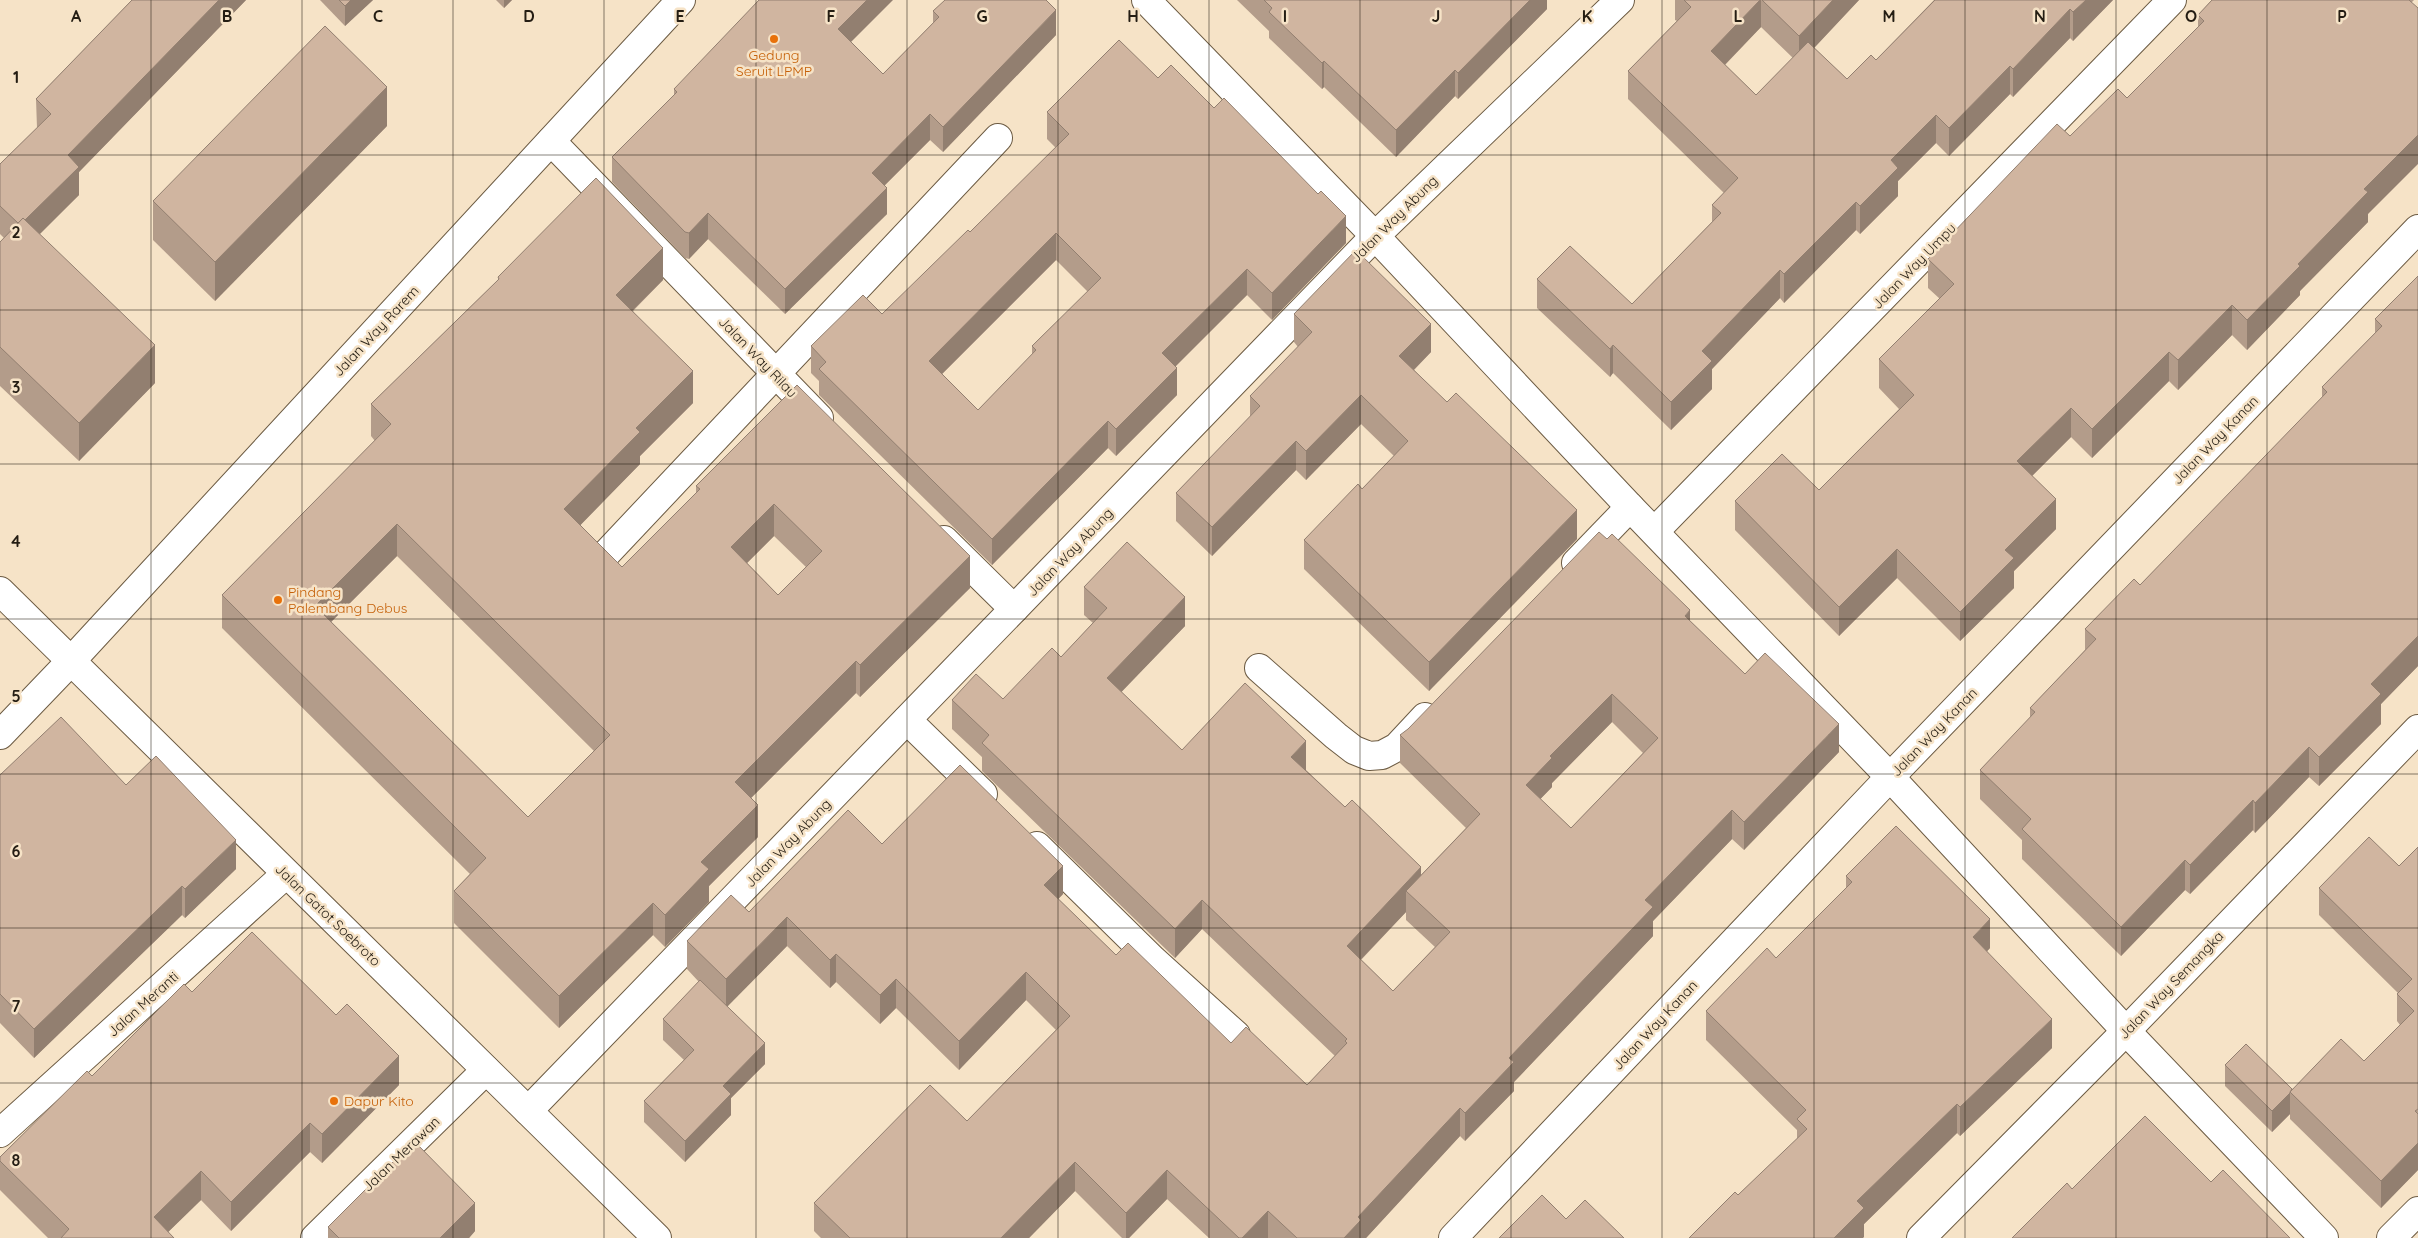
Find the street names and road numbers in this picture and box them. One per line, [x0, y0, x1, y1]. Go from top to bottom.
street label: Jalan Way Abung [1347, 172, 1441, 266]
street label: Jalan Way Umpu [1868, 219, 1960, 313]
street label: Jalan Way Rarem [329, 282, 423, 380]
street label: Jalan Way Rilau [715, 313, 801, 401]
street label: Jalan Way Kanan [2168, 392, 2262, 488]
street label: Jalan Way Abung [1023, 504, 1117, 600]
street label: Jalan Way Kanan [1887, 684, 1981, 780]
street label: Jalan Way Abung [741, 795, 835, 891]
street label: Jalan Gatot Soebroto [272, 860, 384, 970]
street label: Jalan Way Semangka [2115, 927, 2227, 1043]
street label: Jalan Meranti [104, 967, 182, 1041]
street label: Jalan Way Kanan [1609, 976, 1701, 1074]
street label: Jalan Merawan [359, 1113, 443, 1195]

